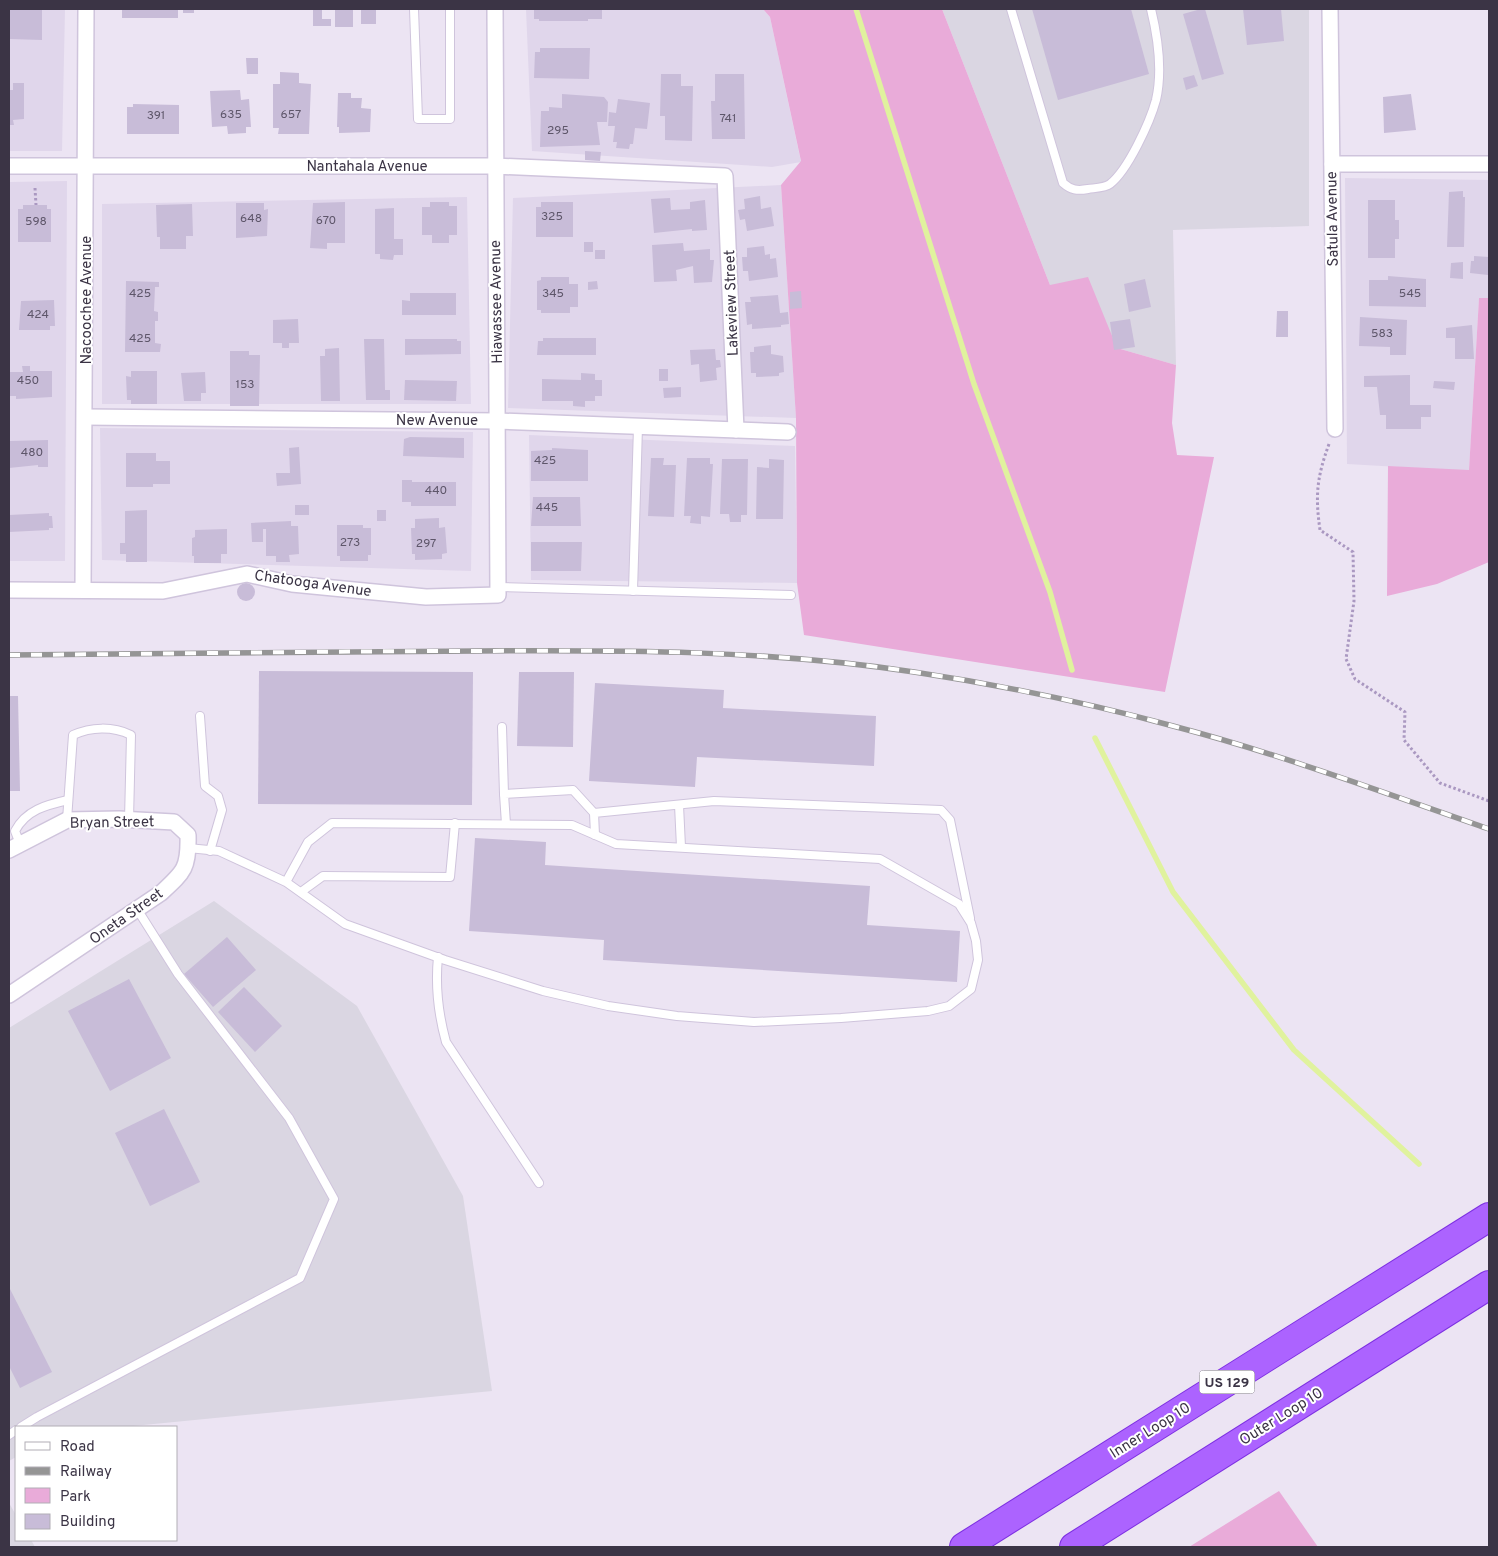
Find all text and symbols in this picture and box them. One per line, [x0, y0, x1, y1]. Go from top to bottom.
house number: 635 [220, 107, 242, 123]
house number: 657 [281, 107, 301, 123]
house number: 391 [147, 108, 165, 124]
house number: 741 [720, 111, 737, 127]
house number: 295 [547, 123, 569, 139]
street label: Nantahala Avenue [306, 158, 428, 177]
street label: Satula Avenue [1323, 171, 1344, 267]
house number: 325 [541, 209, 563, 225]
house number: 648 [240, 211, 262, 227]
house number: 670 [316, 213, 336, 229]
house number: 598 [25, 214, 47, 230]
street label: Nacoochee Avenue [78, 236, 97, 364]
street label: Hiawassee Avenue [487, 240, 508, 364]
street label: Lakeview Street [721, 249, 744, 357]
house number: 425 [129, 286, 151, 302]
house number: 345 [542, 286, 564, 302]
house number: 545 [1399, 286, 1421, 302]
house number: 424 [27, 307, 49, 323]
house number: 583 [1371, 326, 1393, 342]
house number: 425 [129, 331, 151, 347]
house number: 450 [17, 373, 39, 389]
house number: 153 [235, 377, 255, 393]
street label: New Avenue [396, 412, 478, 431]
house number: 480 [21, 445, 43, 461]
house number: 425 [534, 453, 556, 469]
house number: 440 [425, 483, 447, 499]
house number: 445 [536, 500, 558, 516]
house number: 273 [340, 535, 360, 551]
house number: 297 [416, 536, 436, 552]
street label: Chatooga Avenue [253, 567, 373, 602]
street label: Bryan Street [69, 813, 155, 834]
street label: Oneta Street [86, 885, 167, 950]
road number: US 129 [1200, 1370, 1254, 1394]
street label: Outer Loop 10 [1236, 1384, 1327, 1451]
street label: Inner Loop 10 [1107, 1399, 1195, 1464]
legend [15, 1426, 178, 1541]
text: Road [60, 1438, 95, 1457]
text: Railway [60, 1463, 112, 1482]
text: Park [60, 1488, 91, 1507]
text: Building [60, 1513, 115, 1532]

